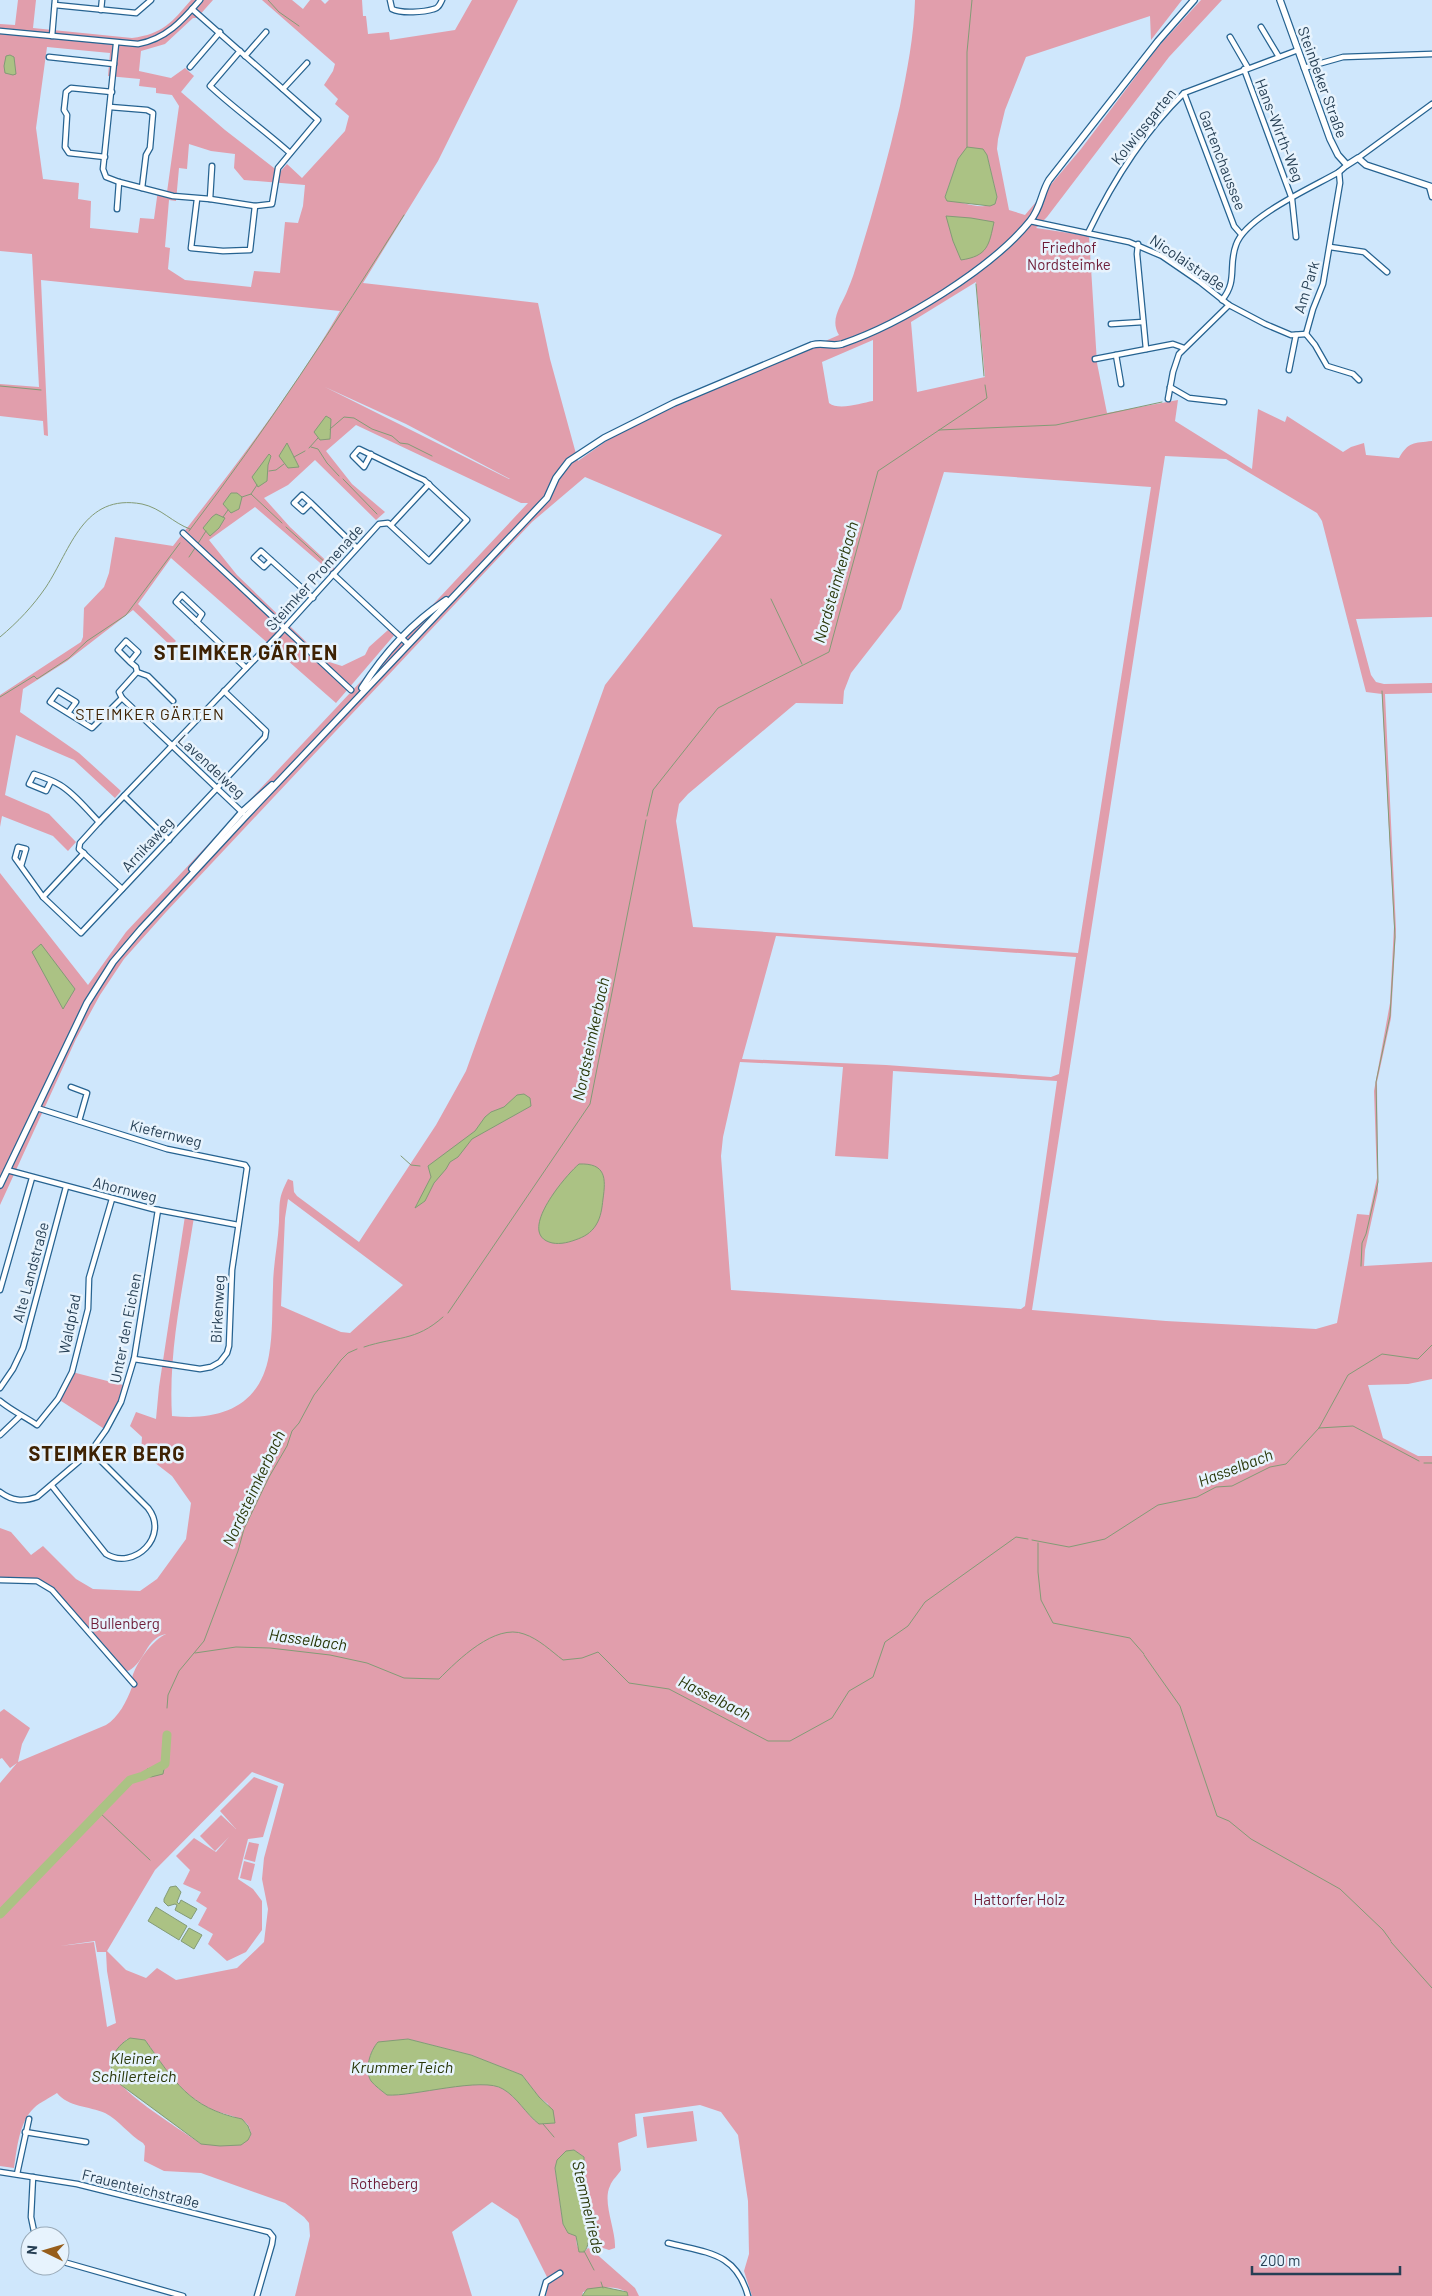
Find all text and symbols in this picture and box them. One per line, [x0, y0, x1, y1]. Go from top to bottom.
street label: Steinbeker Straße [1294, 24, 1352, 140]
street label: Hans-Wirth-Weg [1252, 76, 1308, 184]
street label: Kolwigsgarten [1107, 84, 1179, 168]
street label: Gartenchaussee [1196, 108, 1250, 212]
street label: Nicolaistraße [1147, 230, 1229, 294]
park label: Friedhof Nordsteimke [1027, 238, 1111, 273]
street label: Am Park [1289, 258, 1323, 315]
water label: Nordsteimkerbach [809, 519, 861, 645]
street label: Steimker Promenade [262, 520, 366, 634]
district label: STEIMKER GÄRTEN [154, 640, 338, 664]
district label: STEIMKER GÄRTEN [75, 704, 225, 723]
street label: Lavendelweg [175, 730, 249, 802]
street label: Arnikaweg [117, 813, 177, 875]
water label: Nordsteimkerbach [568, 976, 612, 1102]
street label: Kiefernweg [128, 1115, 204, 1151]
street label: Ahornweg [91, 1172, 159, 1206]
street label: Alte Landstraße [8, 1220, 52, 1324]
street label: Unter den Eichen [106, 1272, 144, 1384]
street label: Birkenweg [206, 1274, 228, 1344]
street label: Waldpfad [54, 1292, 84, 1356]
water label: Nordsteimkerbach [218, 1427, 288, 1549]
district label: STEIMKER BERG [29, 1441, 185, 1465]
water label: Hasselbach [1195, 1444, 1275, 1490]
park label: Bullenberg [90, 1614, 160, 1632]
water label: Hasselbach [268, 1624, 348, 1654]
water label: Hasselbach [676, 1671, 754, 1723]
park label: Hattorfer Holz [973, 1890, 1065, 1908]
water label: Kleiner Schillerteich [92, 2048, 176, 2085]
water label: Krummer Teich [351, 2057, 453, 2076]
water label: Stemmelriede [569, 2159, 609, 2255]
street label: Frauenteichstraße [80, 2165, 202, 2211]
park label: Rotheberg [350, 2174, 418, 2192]
north arrow [20, 2226, 70, 2276]
text: N [23, 2244, 40, 2255]
scale bar [1252, 2244, 1400, 2276]
text: 200 m [1260, 2251, 1300, 2269]

